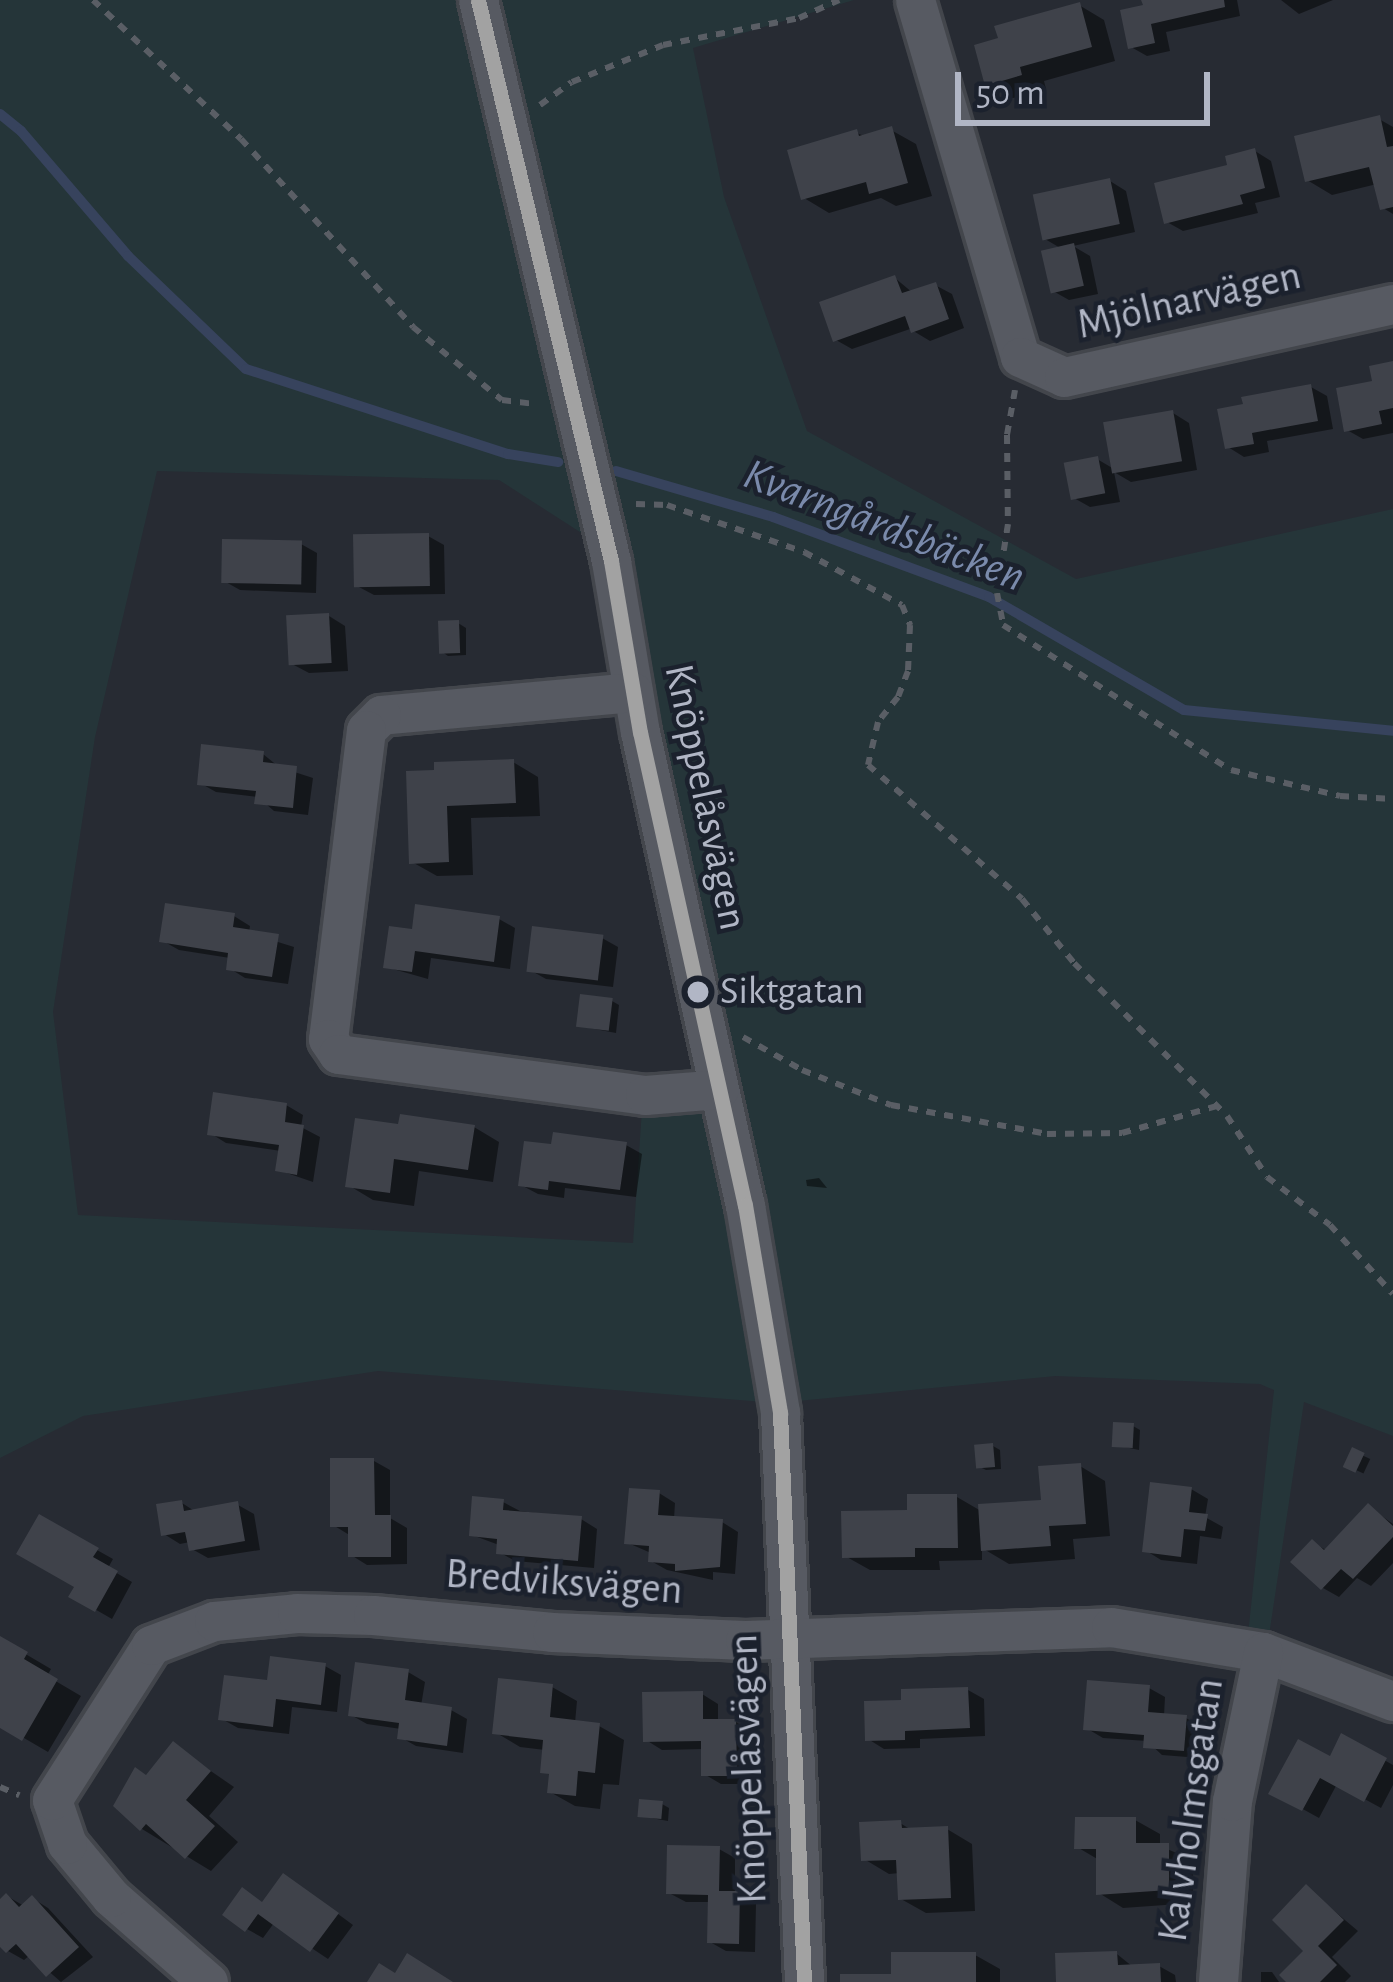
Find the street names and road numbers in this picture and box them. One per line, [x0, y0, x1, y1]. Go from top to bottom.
street label: Mjölnarvägen [1072, 250, 1306, 350]
street label: Knöppelåsvägen [653, 660, 759, 934]
street label: Bredviksvägen [444, 1549, 684, 1615]
street label: Knöppelåsvägen [718, 1633, 778, 1905]
street label: Kalvholmsgatan [1148, 1675, 1234, 1945]

